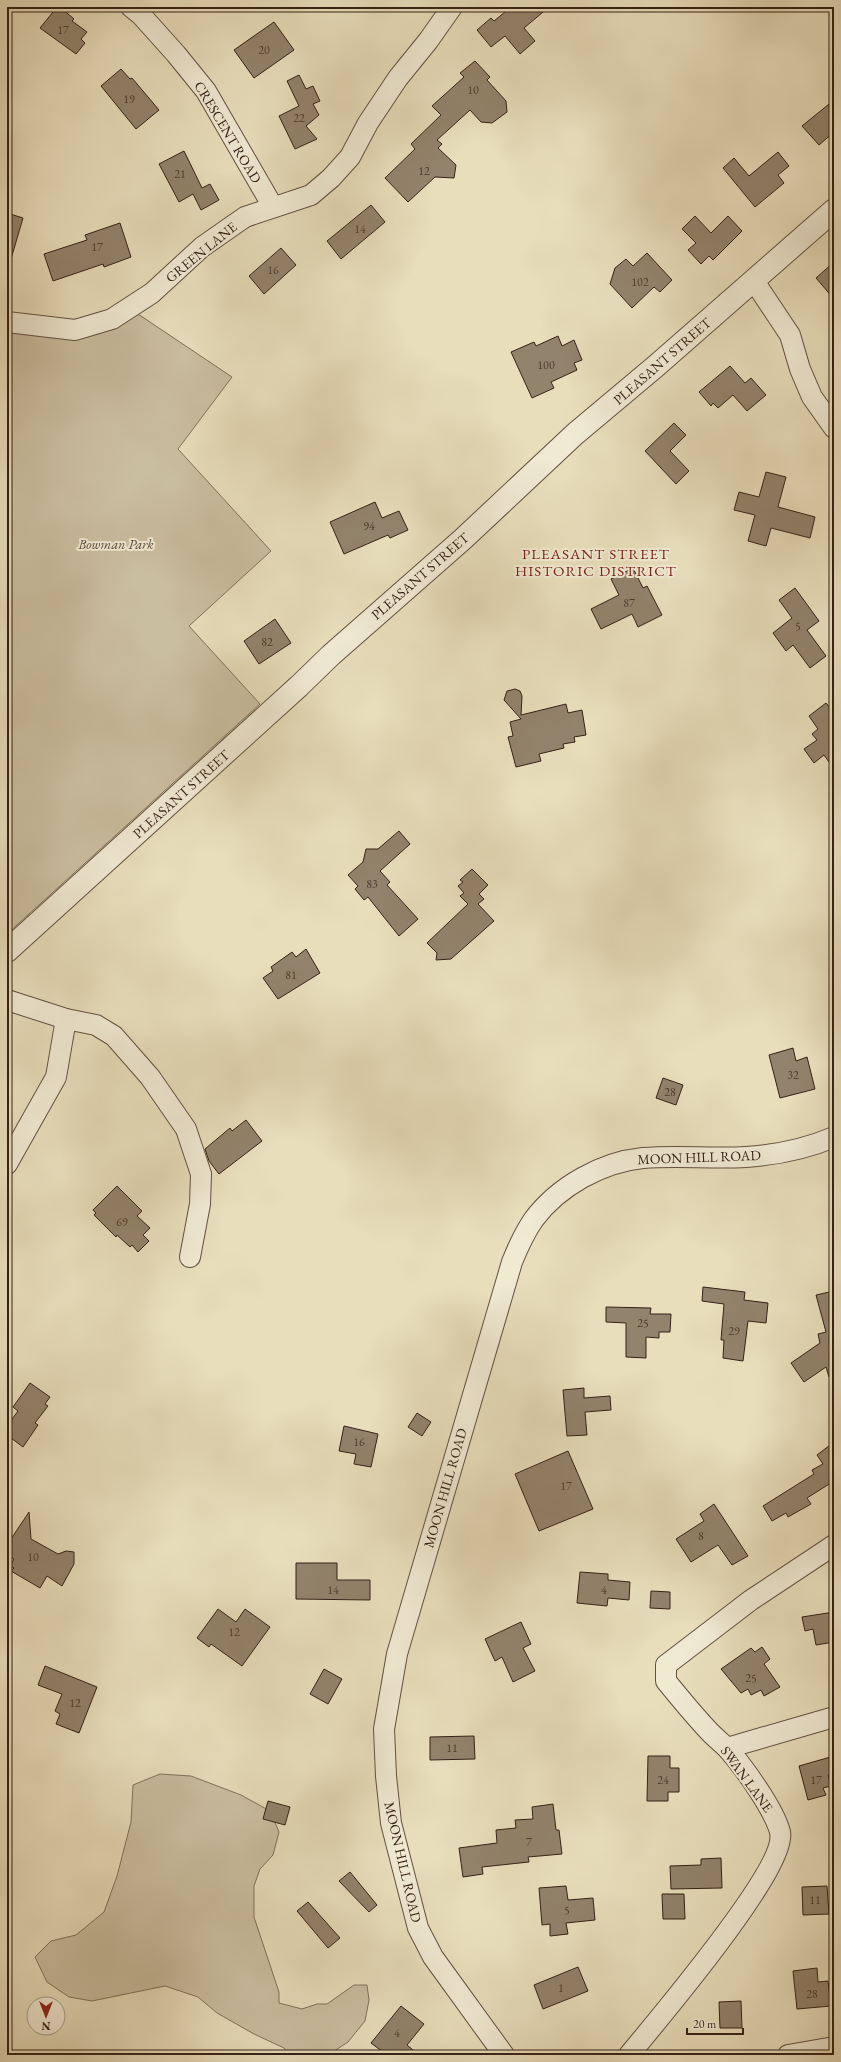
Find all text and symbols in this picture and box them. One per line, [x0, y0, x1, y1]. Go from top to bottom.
house number: 17 [57, 22, 69, 38]
house number: 20 [258, 42, 270, 58]
street label: CRESCENT ROAD [190, 78, 266, 187]
house number: 10 [467, 82, 479, 98]
house number: 19 [123, 91, 135, 107]
house number: 22 [293, 110, 305, 126]
house number: 12 [418, 163, 430, 179]
house number: 21 [174, 166, 186, 182]
street label: GREEN LANE [162, 218, 240, 286]
house number: 14 [354, 221, 366, 237]
house number: 17 [91, 239, 103, 255]
house number: 16 [267, 262, 279, 278]
house number: 102 [631, 274, 649, 290]
street label: PLEASANT STREET [609, 313, 715, 408]
house number: 100 [537, 357, 555, 373]
house number: 94 [363, 518, 375, 534]
street label: PLEASANT STREET [367, 528, 473, 623]
park label: Bowman Park [77, 535, 154, 553]
district label: PLEASANT STREET HISTORIC DISTRICT [515, 544, 677, 580]
house number: 87 [623, 595, 635, 611]
house number: 5 [795, 618, 801, 634]
house number: 82 [261, 634, 273, 650]
street label: PLEASANT STREET [129, 745, 234, 842]
house number: 83 [366, 876, 378, 892]
house number: 81 [285, 967, 297, 983]
house number: 32 [787, 1067, 799, 1083]
house number: 28 [664, 1084, 676, 1100]
street label: MOON HILL ROAD [637, 1146, 762, 1168]
house number: 69 [116, 1214, 128, 1230]
house number: 25 [637, 1315, 649, 1331]
house number: 29 [728, 1323, 740, 1339]
street label: MOON HILL ROAD [419, 1426, 471, 1550]
house number: 16 [353, 1434, 365, 1450]
house number: 17 [560, 1478, 572, 1494]
house number: 8 [698, 1528, 704, 1544]
house number: 10 [27, 1549, 39, 1565]
house number: 14 [327, 1582, 339, 1598]
house number: 4 [601, 1582, 607, 1598]
house number: 12 [228, 1624, 240, 1640]
house number: 25 [745, 1670, 757, 1686]
house number: 12 [69, 1695, 81, 1711]
house number: 11 [446, 1740, 458, 1756]
street label: SWAN LANE [717, 1742, 777, 1816]
house number: 24 [657, 1772, 669, 1788]
house number: 17 [810, 1772, 822, 1788]
street label: MOON HILL ROAD [380, 1800, 426, 1925]
house number: 7 [526, 1834, 532, 1850]
house number: 11 [809, 1892, 821, 1908]
house number: 5 [564, 1902, 570, 1918]
house number: 1 [558, 1980, 564, 1996]
house number: 28 [806, 1986, 818, 2002]
north arrow [26, 1996, 66, 2036]
scale bar [687, 2010, 743, 2036]
text: 20 m [693, 2016, 717, 2032]
text: N [41, 2019, 50, 2033]
house number: 4 [394, 2025, 400, 2041]

